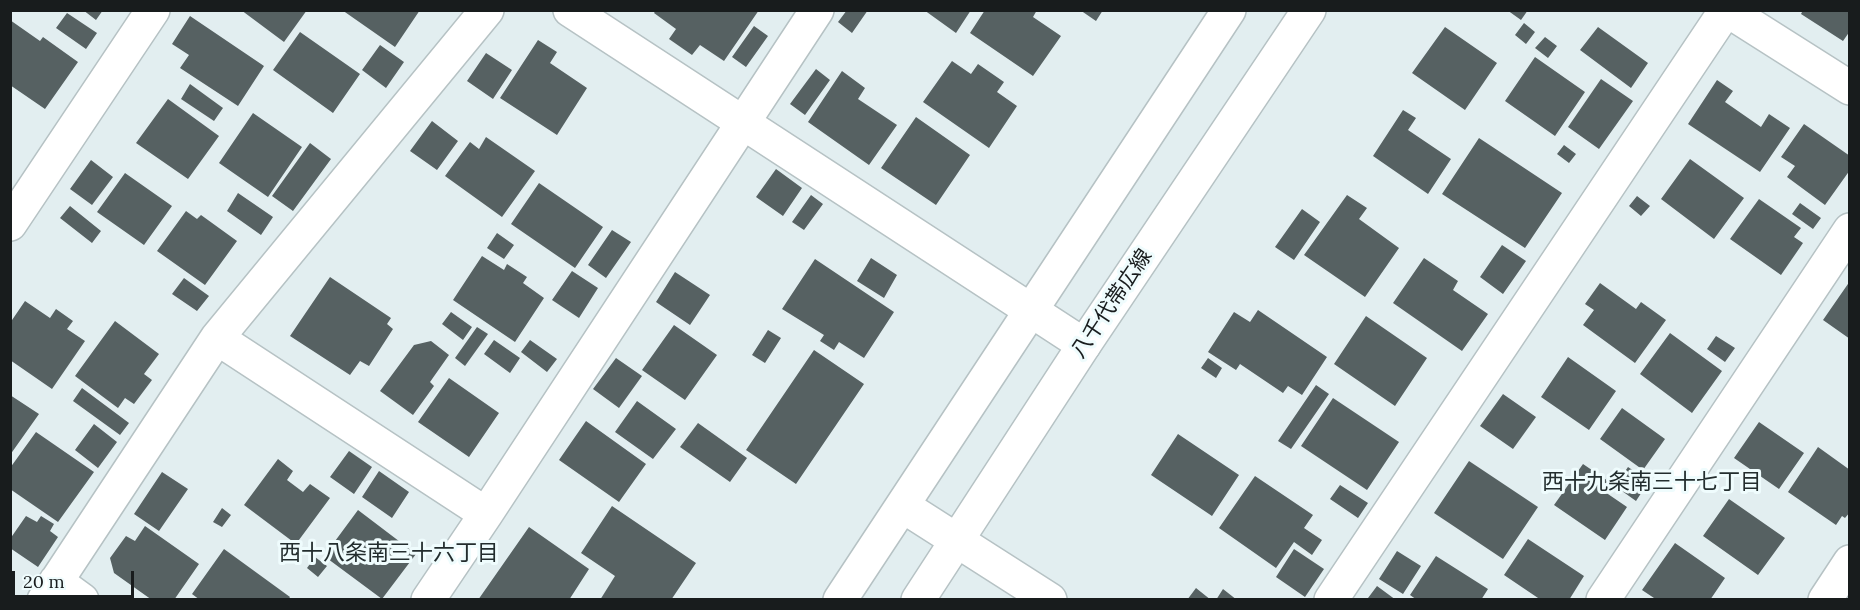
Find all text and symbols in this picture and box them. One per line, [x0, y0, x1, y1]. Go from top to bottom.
street label: 八千代帯広線 [1066, 245, 1158, 363]
district label: 西十九条南三十七丁目 [1542, 470, 1762, 496]
district label: 西十八条南三十六丁目 [279, 541, 499, 567]
scale bar [15, 559, 136, 597]
text: 20 m [23, 570, 65, 593]

